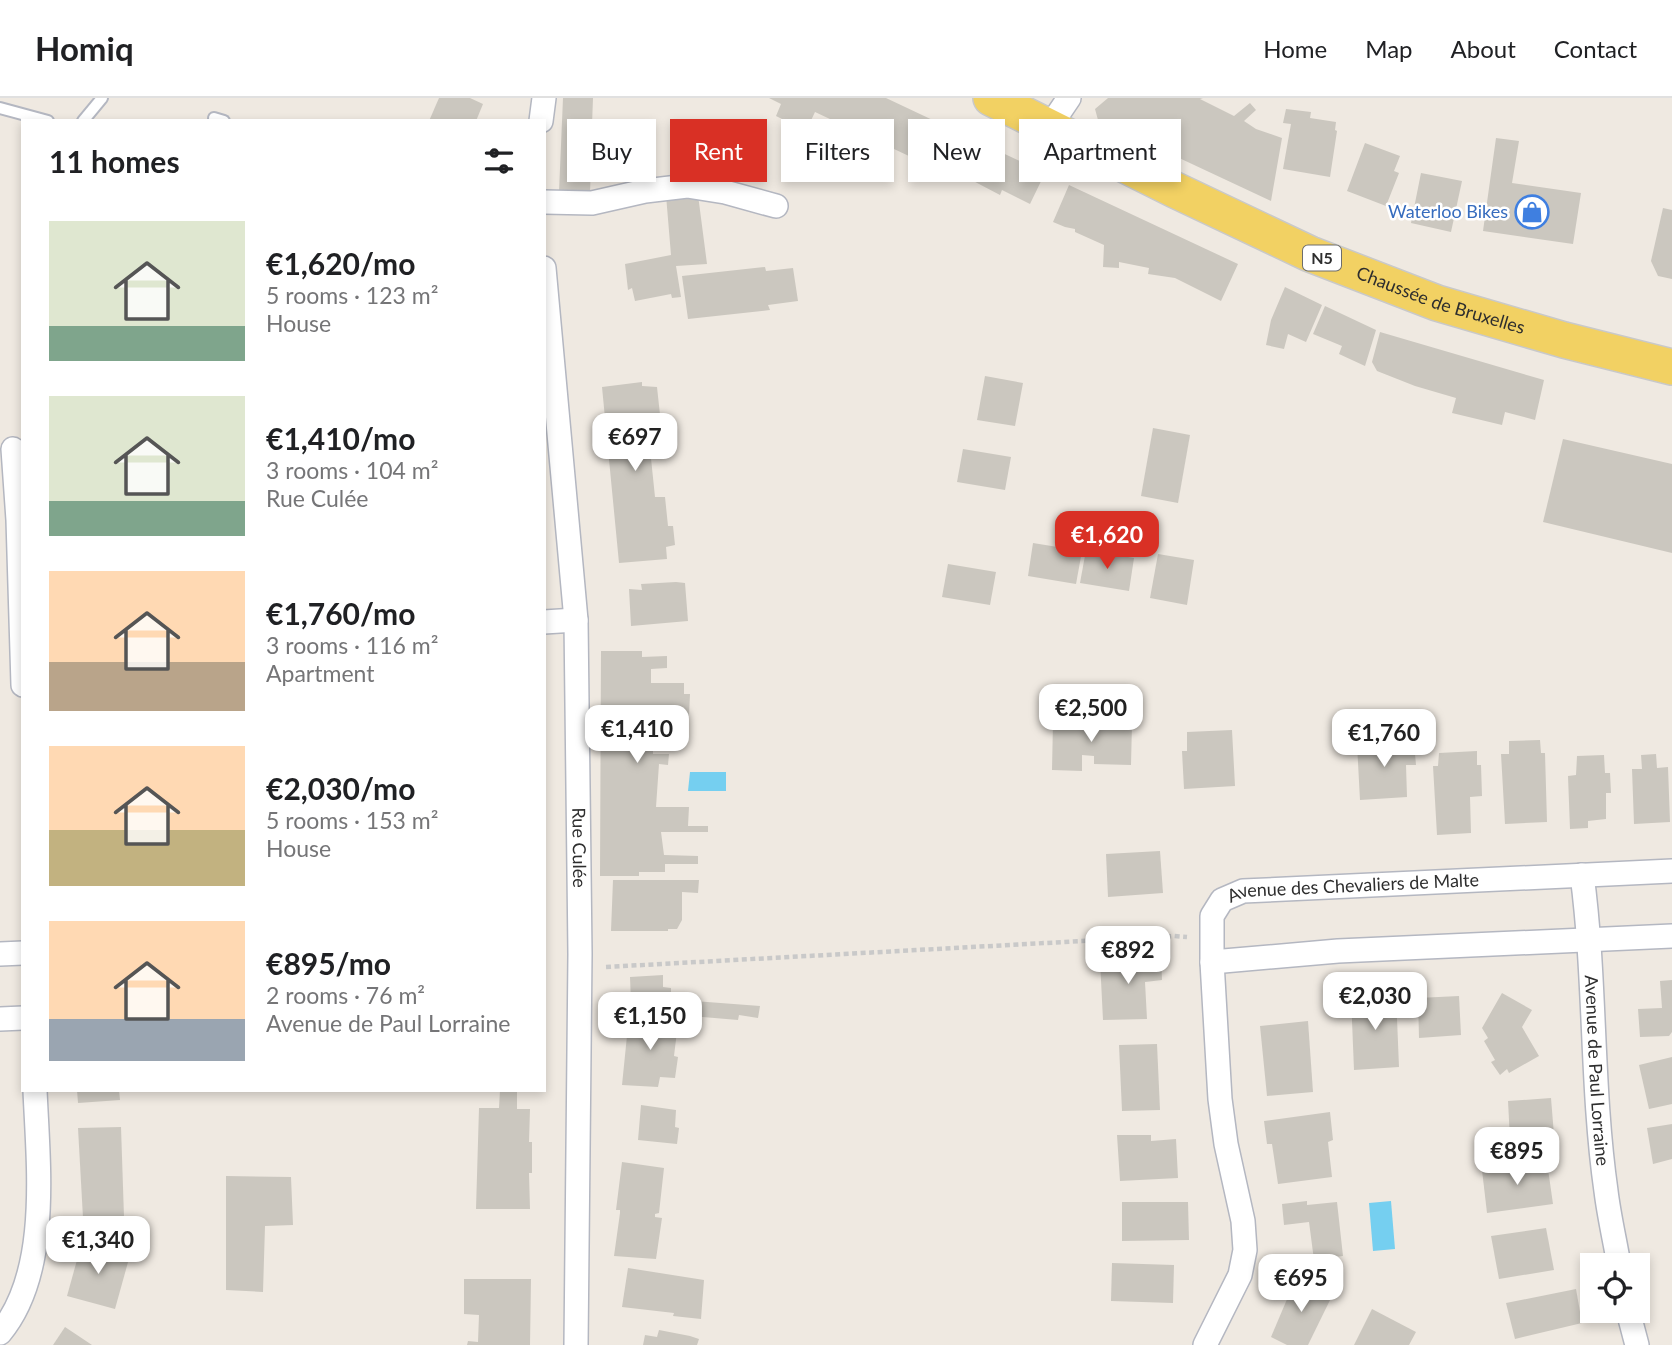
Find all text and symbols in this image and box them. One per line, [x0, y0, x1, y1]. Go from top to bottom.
text: Homiq [35, 28, 134, 68]
text: Home [1263, 34, 1327, 63]
text: Map [1365, 34, 1413, 63]
text: About [1451, 34, 1516, 63]
text: Contact [1554, 34, 1637, 63]
chip: Buy [567, 119, 656, 182]
chip: Rent [670, 119, 767, 182]
chip: Filters [781, 119, 894, 182]
chip: New [908, 119, 1005, 182]
chip: Apartment [1019, 119, 1181, 182]
icon: filters [480, 142, 518, 180]
text: 11 homes [49, 143, 180, 179]
shop icon: Waterloo Bikes [1513, 193, 1551, 231]
place label: Waterloo Bikes [1388, 200, 1508, 222]
text: €1,620/mo [266, 245, 415, 281]
road number: N5 [1303, 246, 1341, 270]
icon: home [105, 249, 189, 333]
street label: Chaussée de Bruxelles [1354, 261, 1528, 338]
text: 5 rooms · 123 m² [266, 281, 438, 309]
text: House [266, 309, 331, 337]
pin: €697 [594, 414, 676, 473]
text: €1,410/mo [266, 420, 415, 456]
text: €697 [608, 422, 662, 450]
icon: home [105, 424, 189, 508]
text: 3 rooms · 104 m² [266, 456, 438, 484]
text: Rue Culée [266, 484, 369, 512]
pin: €1,620 [1050, 512, 1164, 571]
text: €1,620 [1071, 520, 1143, 548]
text: €1,760/mo [266, 595, 415, 631]
icon: home [105, 599, 189, 683]
text: 3 rooms · 116 m² [266, 631, 438, 659]
text: Apartment [266, 659, 374, 687]
pin: €2,500 [1034, 684, 1148, 744]
text: €2,500 [1055, 693, 1127, 721]
pin: €1,410 [580, 706, 694, 765]
pin: €1,760 [1327, 710, 1441, 769]
text: €1,410 [601, 714, 673, 742]
text: €1,760 [1348, 718, 1420, 746]
text: €2,030/mo [266, 770, 415, 806]
icon: home [105, 774, 189, 858]
text: 5 rooms · 153 m² [266, 806, 438, 834]
street label: Rue Culée [568, 807, 591, 888]
text: House [266, 834, 331, 862]
street label: Avenue des Chevaliers de Malte [1223, 868, 1479, 907]
pin: €892 [1087, 926, 1169, 986]
text: €892 [1101, 935, 1155, 963]
text: €895/mo [266, 945, 391, 981]
icon: home [105, 949, 189, 1033]
pin: €2,030 [1318, 972, 1432, 1032]
street label: Avenue de Paul Lorraine [1581, 974, 1615, 1167]
text: 2 rooms · 76 m² [266, 981, 425, 1009]
text: €2,030 [1339, 981, 1411, 1009]
pin: €1,150 [593, 992, 707, 1052]
text: €1,150 [614, 1001, 686, 1029]
text: Avenue de Paul Lorraine [266, 1009, 510, 1037]
pin: €895 [1476, 1128, 1558, 1187]
text: €895 [1490, 1136, 1544, 1164]
pin: €1,340 [41, 1216, 155, 1276]
text: €1,340 [62, 1225, 134, 1253]
map controls [1580, 1253, 1650, 1323]
button: locate [1580, 1253, 1650, 1323]
pin: €695 [1260, 1254, 1342, 1314]
text: €695 [1274, 1263, 1328, 1291]

